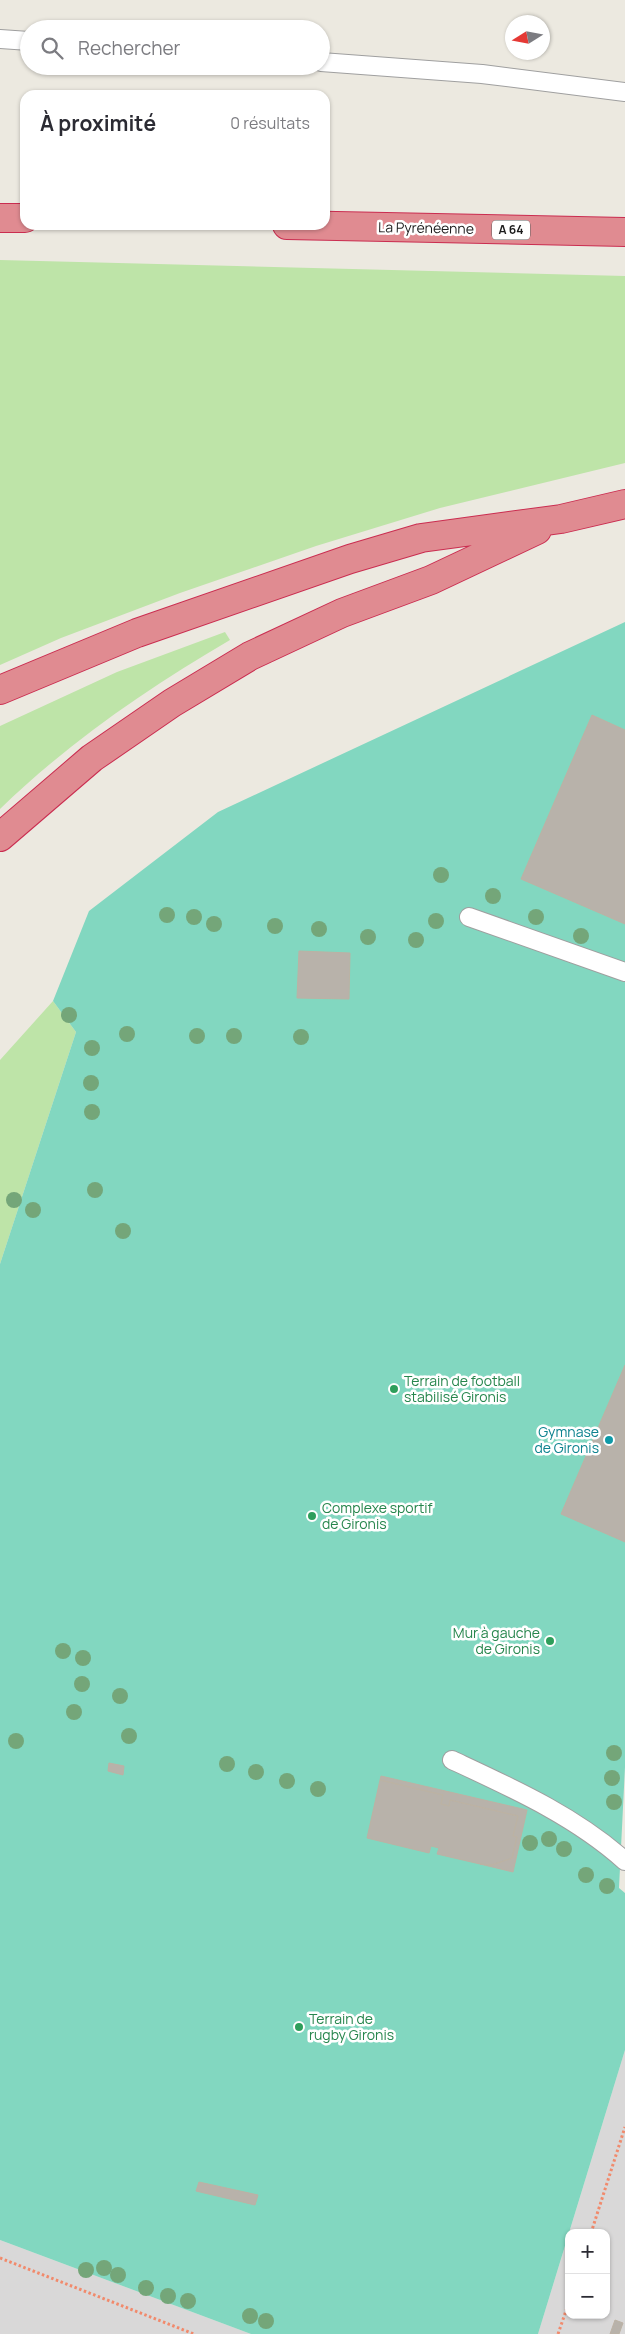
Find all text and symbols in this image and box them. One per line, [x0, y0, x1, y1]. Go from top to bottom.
north arrow [505, 15, 550, 60]
search box [20, 20, 330, 75]
icon: search [38, 34, 66, 62]
text: Rechercher [78, 35, 180, 61]
text: À proximité [40, 109, 156, 137]
text: 0 résultats [230, 112, 310, 134]
street label: La Pyrénéenne [378, 217, 474, 238]
road number: A 64 [492, 220, 530, 240]
place label: Terrain de football stabilisé Gironis [404, 1371, 520, 1406]
marker: Terrain de football stabilisé Gironis [388, 1383, 400, 1395]
place label: Gymnase de Gironis [534, 1422, 599, 1457]
marker: Gymnase de Gironis [603, 1434, 615, 1446]
place label: Complexe sportif de Gironis [322, 1498, 433, 1533]
marker: Complexe sportif de Gironis [306, 1510, 318, 1522]
place label: Mur à gauche de Gironis [453, 1623, 540, 1658]
marker: Mur à gauche de Gironis [544, 1635, 556, 1647]
place label: Terrain de rugby Gironis [309, 2009, 394, 2044]
marker: Terrain de rugby Gironis [293, 2021, 305, 2033]
map controls [565, 2229, 610, 2319]
button: + [565, 2229, 610, 2274]
button: − [565, 2274, 610, 2319]

